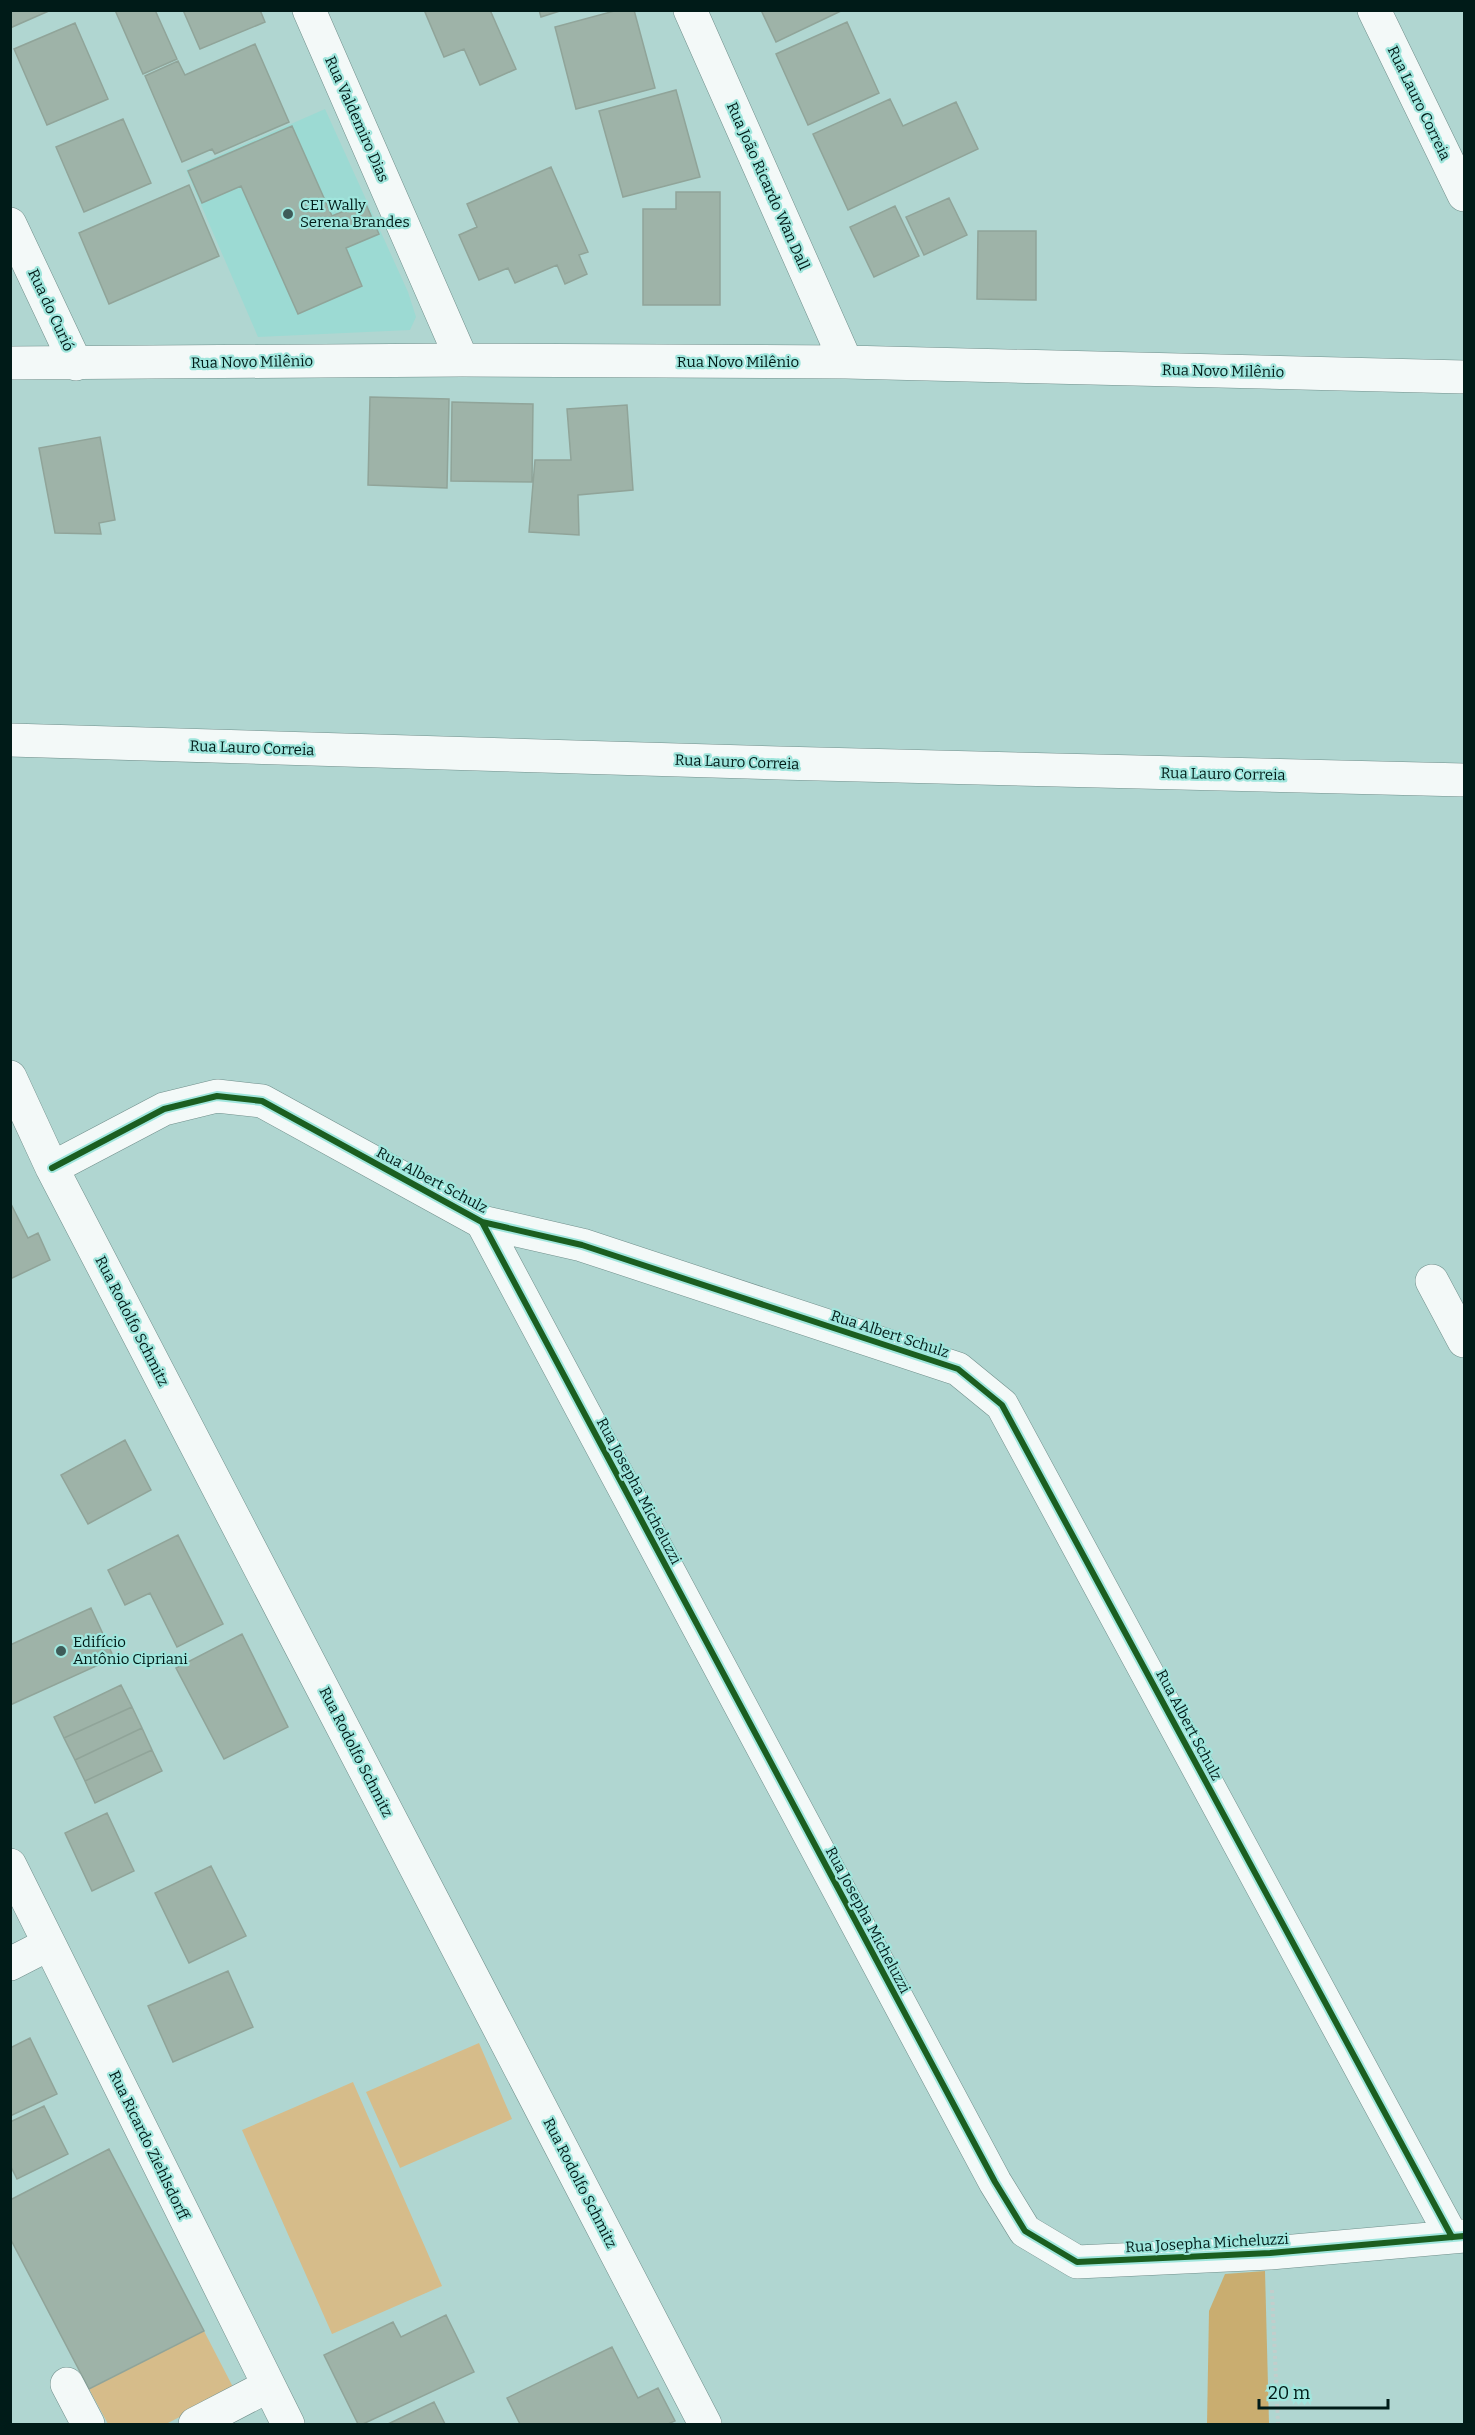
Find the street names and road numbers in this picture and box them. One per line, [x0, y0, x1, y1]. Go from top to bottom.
street label: Rua Lauro Correia [1384, 43, 1454, 163]
street label: Rua Valdemiro Dias [321, 53, 393, 185]
street label: Rua João Ricardo Wan Dall [723, 99, 813, 273]
street label: Rua do Curió [24, 266, 78, 354]
street label: Rua Novo Milênio [191, 352, 313, 372]
street label: Rua Novo Milênio [677, 353, 799, 371]
street label: Rua Novo Milênio [1162, 361, 1284, 381]
street label: Rua Lauro Correia [189, 737, 315, 759]
street label: Rua Lauro Correia [674, 751, 800, 773]
street label: Rua Lauro Correia [1160, 764, 1286, 784]
street label: Rua Albert Schulz [373, 1143, 491, 1217]
street label: Rua Rodolfo Schmitz [91, 1253, 173, 1389]
street label: Rua Albert Schulz [829, 1306, 951, 1362]
street label: Rua Josepha Micheluzzi [593, 1415, 686, 1568]
street label: Rua Albert Schulz [1152, 1666, 1226, 1784]
street label: Rua Rodolfo Schmitz [315, 1684, 397, 1820]
street label: Rua Josepha Micheluzzi [822, 1844, 915, 1997]
street label: Rua Ricardo Ziehlsdorff [105, 2068, 194, 2224]
street label: Rua Rodolfo Schmitz [539, 2115, 621, 2251]
street label: Rua Josepha Micheluzzi [1125, 2230, 1290, 2256]

